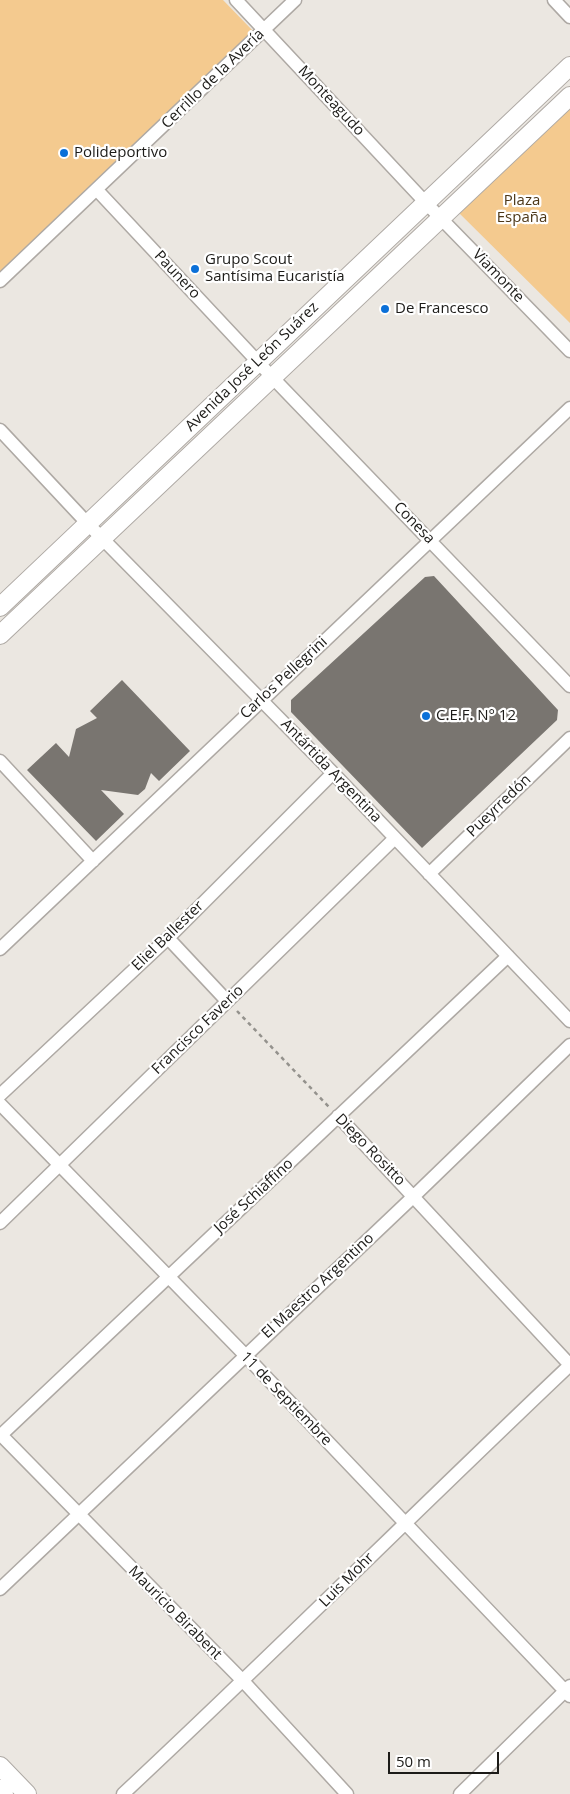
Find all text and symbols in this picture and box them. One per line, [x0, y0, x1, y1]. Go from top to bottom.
street label: Cerrillo de la Avería [158, 25, 268, 133]
street label: Monteagudo [294, 62, 368, 140]
place label: Polideportivo [74, 144, 167, 162]
marker: Polideportivo [58, 147, 70, 159]
park label: Plaza España [497, 192, 547, 227]
street label: Viamonte [468, 246, 528, 306]
street label: Paunero [150, 247, 204, 303]
place label: Grupo Scout Santísima Eucaristía [205, 251, 345, 286]
marker: Grupo Scout Santísima Eucaristía [189, 263, 201, 275]
street label: Avenida José León Suárez [182, 299, 322, 435]
place label: De Francesco [395, 300, 489, 318]
marker: De Francesco [379, 303, 391, 315]
street label: Conesa [390, 498, 438, 548]
street label: Carlos Pellegrini [237, 633, 331, 723]
place label: C.E.F. N° 12 [436, 707, 516, 725]
marker: C.E.F. N° 12 [420, 710, 432, 722]
street label: Antártida Argentina [277, 715, 385, 827]
street label: Pueyrredón [463, 771, 535, 841]
street label: Eliel Ballester [128, 897, 208, 975]
street label: Francisco Faverio [148, 982, 248, 1078]
street label: Diego Rositto [331, 1110, 409, 1190]
street label: José Schiaffino [211, 1155, 297, 1237]
street label: El Maestro Argentino [258, 1229, 378, 1343]
street label: 11 de Septiembre [237, 1348, 335, 1450]
street label: Luis Mohr [316, 1549, 378, 1611]
street label: Mauricio Birabent [124, 1562, 226, 1664]
scale bar [390, 1742, 501, 1774]
text: 50 m [396, 1751, 431, 1771]

